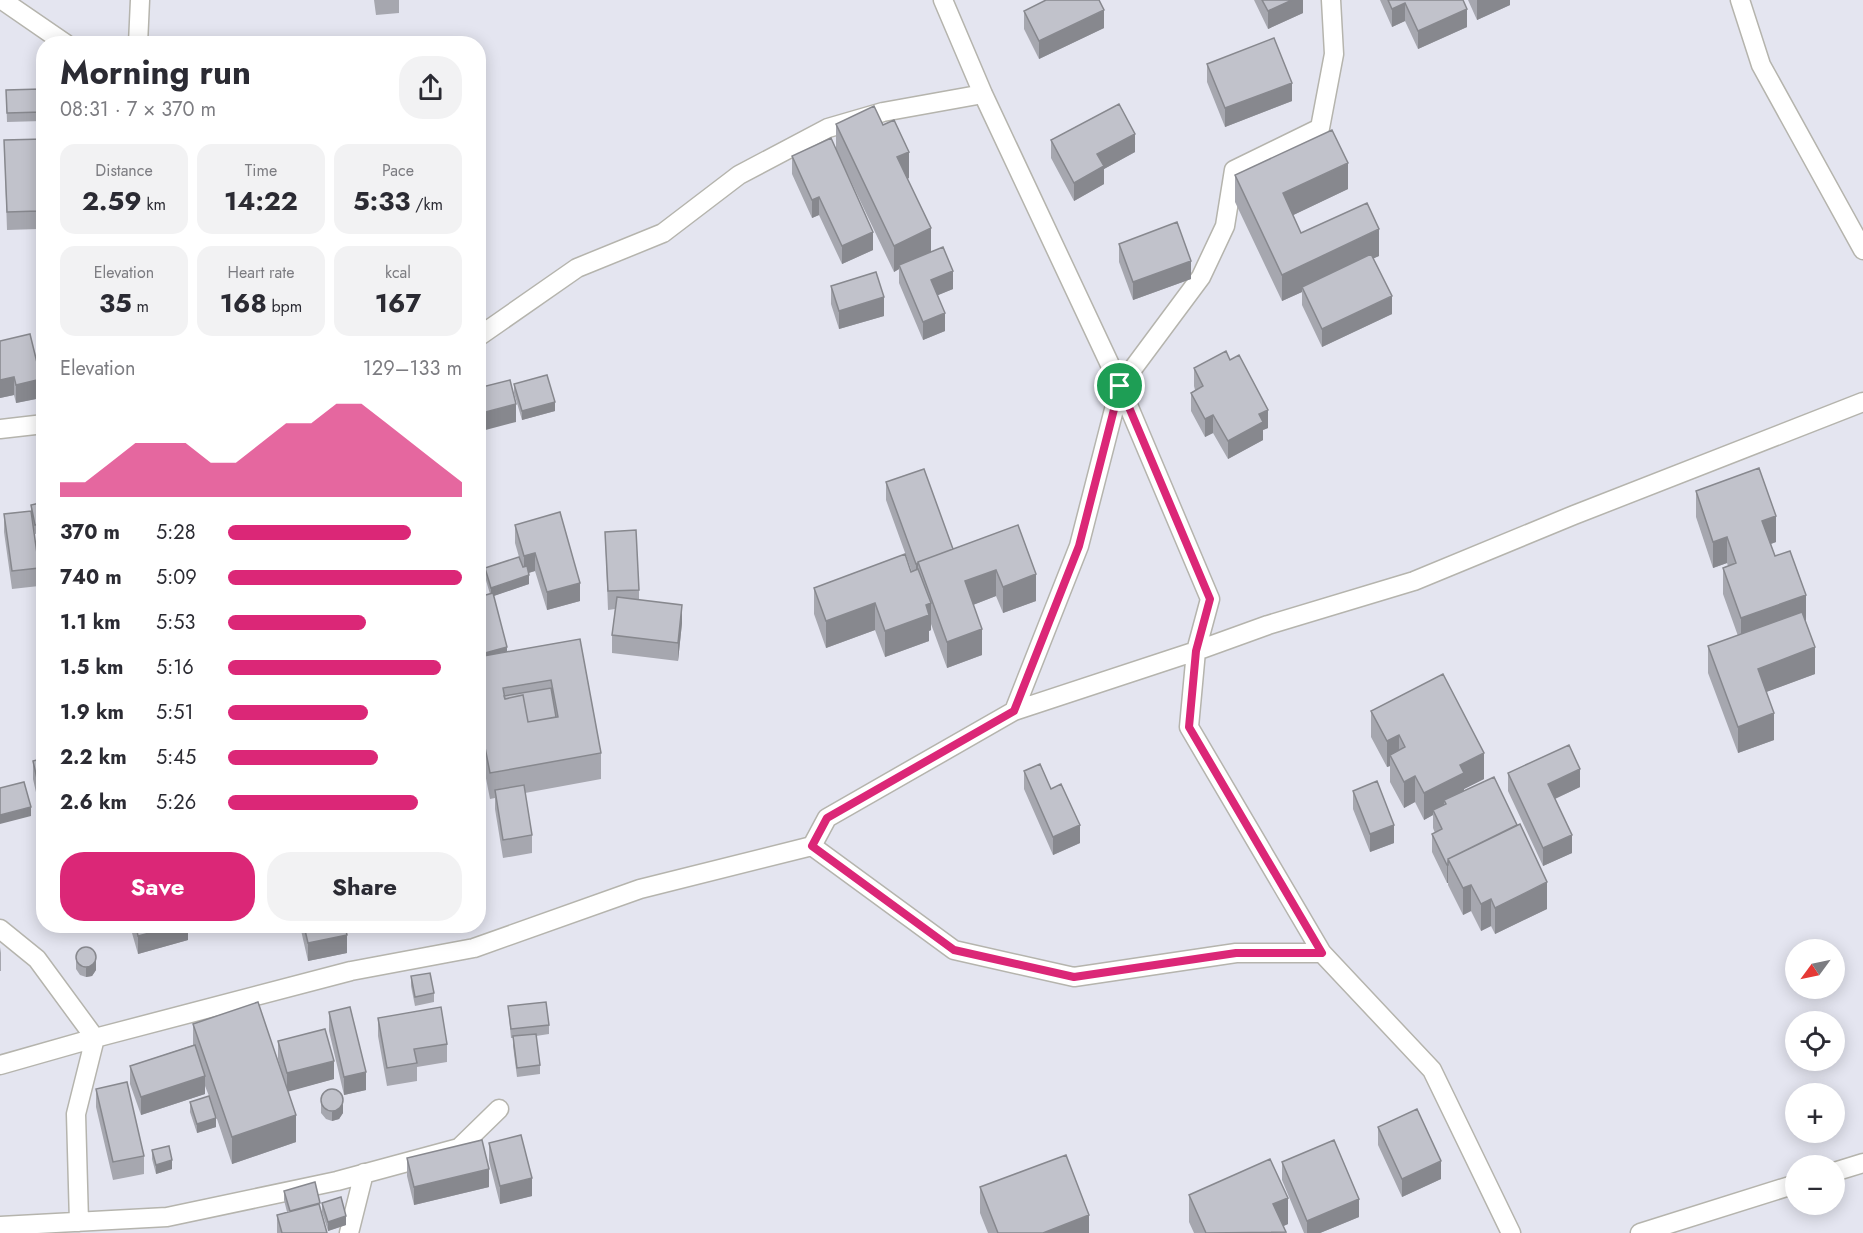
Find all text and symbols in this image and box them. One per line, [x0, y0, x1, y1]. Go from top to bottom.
text: Morning run [60, 49, 251, 96]
button: share [399, 56, 462, 119]
text: 08:31 · 7 × 370 m [60, 95, 216, 124]
text: Distance [95, 159, 153, 182]
text: Time [245, 159, 277, 182]
text: Pace [382, 159, 414, 182]
text: 2.59 [82, 182, 142, 220]
text: 14:22 [224, 182, 298, 220]
text: 5:33 [353, 182, 410, 220]
text: km [142, 193, 166, 216]
text: /km [410, 193, 443, 216]
text: Elevation [94, 261, 154, 284]
text: Heart rate [228, 261, 294, 284]
text: kcal [385, 261, 411, 284]
text: 35 [99, 284, 132, 322]
text: 168 [220, 284, 267, 322]
text: 167 [375, 284, 421, 322]
text: m [132, 295, 149, 318]
text: bpm [267, 295, 302, 318]
text: Elevation [60, 354, 135, 383]
text: 129–133 m [363, 354, 462, 383]
pin [1094, 360, 1145, 411]
icon: arrive [1103, 369, 1136, 402]
text: 370 m [60, 518, 120, 547]
text: 5:28 [156, 518, 196, 547]
text: 740 m [60, 563, 122, 592]
text: 5:09 [156, 563, 197, 592]
text: 1.1 km [60, 608, 121, 637]
text: 5:53 [156, 608, 195, 637]
text: 1.5 km [60, 653, 123, 682]
text: 5:16 [156, 653, 194, 682]
text: 1.9 km [60, 698, 124, 727]
text: 5:51 [156, 698, 194, 727]
text: 2.2 km [60, 743, 127, 772]
text: 5:45 [156, 743, 196, 772]
text: 2.6 km [60, 788, 127, 817]
text: 5:26 [156, 788, 196, 817]
button: Save [60, 852, 255, 921]
button: Share [267, 852, 462, 921]
north arrow [1785, 939, 1845, 999]
map controls [1785, 939, 1845, 1215]
button: locate [1785, 1011, 1845, 1071]
button: + [1785, 1083, 1845, 1143]
button: − [1785, 1155, 1845, 1215]

